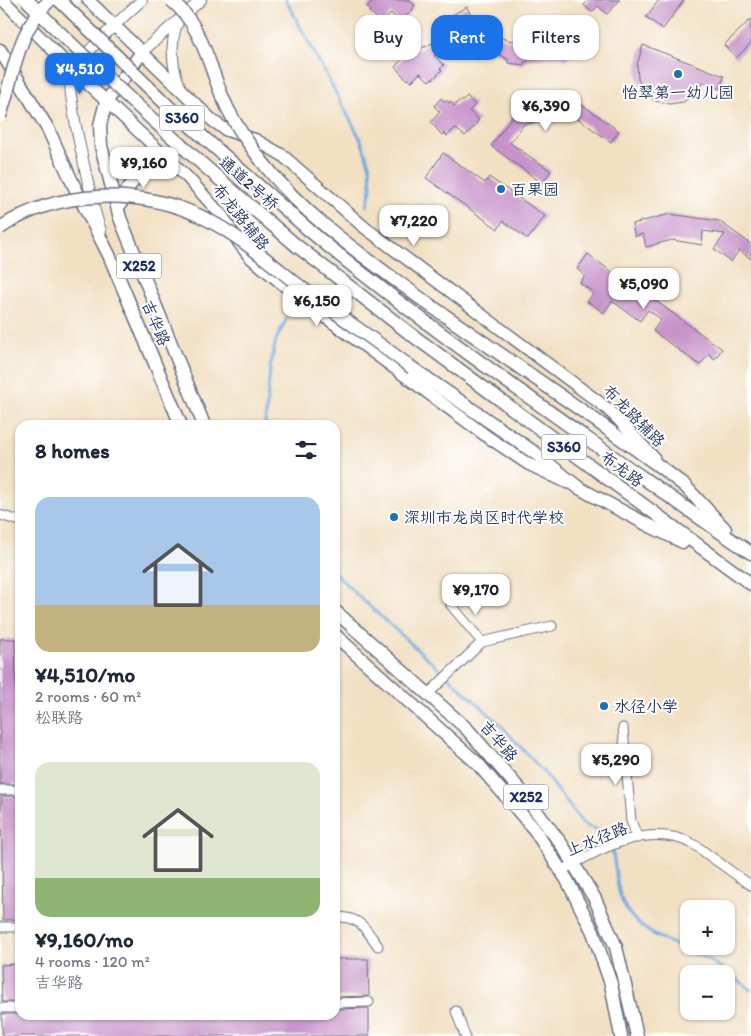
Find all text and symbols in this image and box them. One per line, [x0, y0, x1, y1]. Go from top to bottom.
chip: Buy [355, 15, 421, 60]
chip: Rent [431, 15, 503, 60]
chip: Filters [513, 15, 599, 60]
pin: ¥4,510 [39, 52, 121, 95]
text: ¥4,510 [56, 59, 104, 78]
marker: 怡翠第一幼儿园 [672, 68, 684, 80]
place label: 怡翠第一幼儿园 [622, 83, 734, 102]
pin: ¥6,390 [505, 90, 587, 132]
text: ¥6,390 [522, 96, 570, 115]
road number: S360 [160, 106, 204, 130]
pin: ¥9,160 [103, 146, 185, 189]
street label: 通道2号桥 [215, 152, 283, 214]
text: ¥9,160 [121, 153, 167, 172]
street label: 布龙路辅路 [208, 180, 274, 254]
place label: 百果园 [511, 180, 559, 199]
marker: 百果园 [495, 183, 507, 195]
pin: ¥7,220 [373, 204, 455, 247]
text: ¥7,220 [390, 211, 438, 230]
road number: X252 [116, 254, 162, 278]
pin: ¥5,090 [603, 268, 685, 310]
text: ¥5,090 [619, 274, 669, 293]
pin: ¥6,150 [276, 284, 358, 327]
text: ¥6,150 [294, 291, 340, 310]
street label: 吉华路 [138, 297, 174, 349]
street label: 布龙路辅路 [599, 381, 669, 451]
road number: S360 [542, 434, 586, 460]
icon: filters [292, 436, 320, 464]
text: 8 homes [35, 438, 110, 463]
street label: 布龙路 [597, 447, 647, 491]
place label: 深圳市龙岗区时代学校 [404, 508, 564, 527]
marker: 深圳市龙岗区时代学校 [388, 511, 400, 523]
icon: home [133, 530, 223, 620]
pin: ¥9,170 [435, 574, 517, 616]
text: ¥9,170 [453, 580, 499, 599]
text: ¥4,510/mo [35, 662, 135, 687]
text: 2 rooms · 60 m² [35, 687, 141, 706]
place label: 水径小学 [614, 697, 678, 716]
marker: 水径小学 [598, 700, 610, 712]
text: 松联路 [35, 708, 83, 727]
street label: 吉华路 [476, 717, 522, 765]
pin: ¥5,290 [575, 744, 657, 786]
text: ¥5,290 [592, 750, 640, 769]
road number: X252 [504, 784, 548, 810]
icon: home [133, 795, 223, 885]
street label: 上水径路 [564, 818, 630, 860]
map controls [680, 900, 735, 1020]
button: + [680, 900, 735, 955]
text: ¥9,160/mo [35, 927, 134, 952]
text: 4 rooms · 120 m² [35, 952, 150, 971]
button: − [680, 965, 735, 1020]
text: 吉华路 [35, 973, 83, 992]

